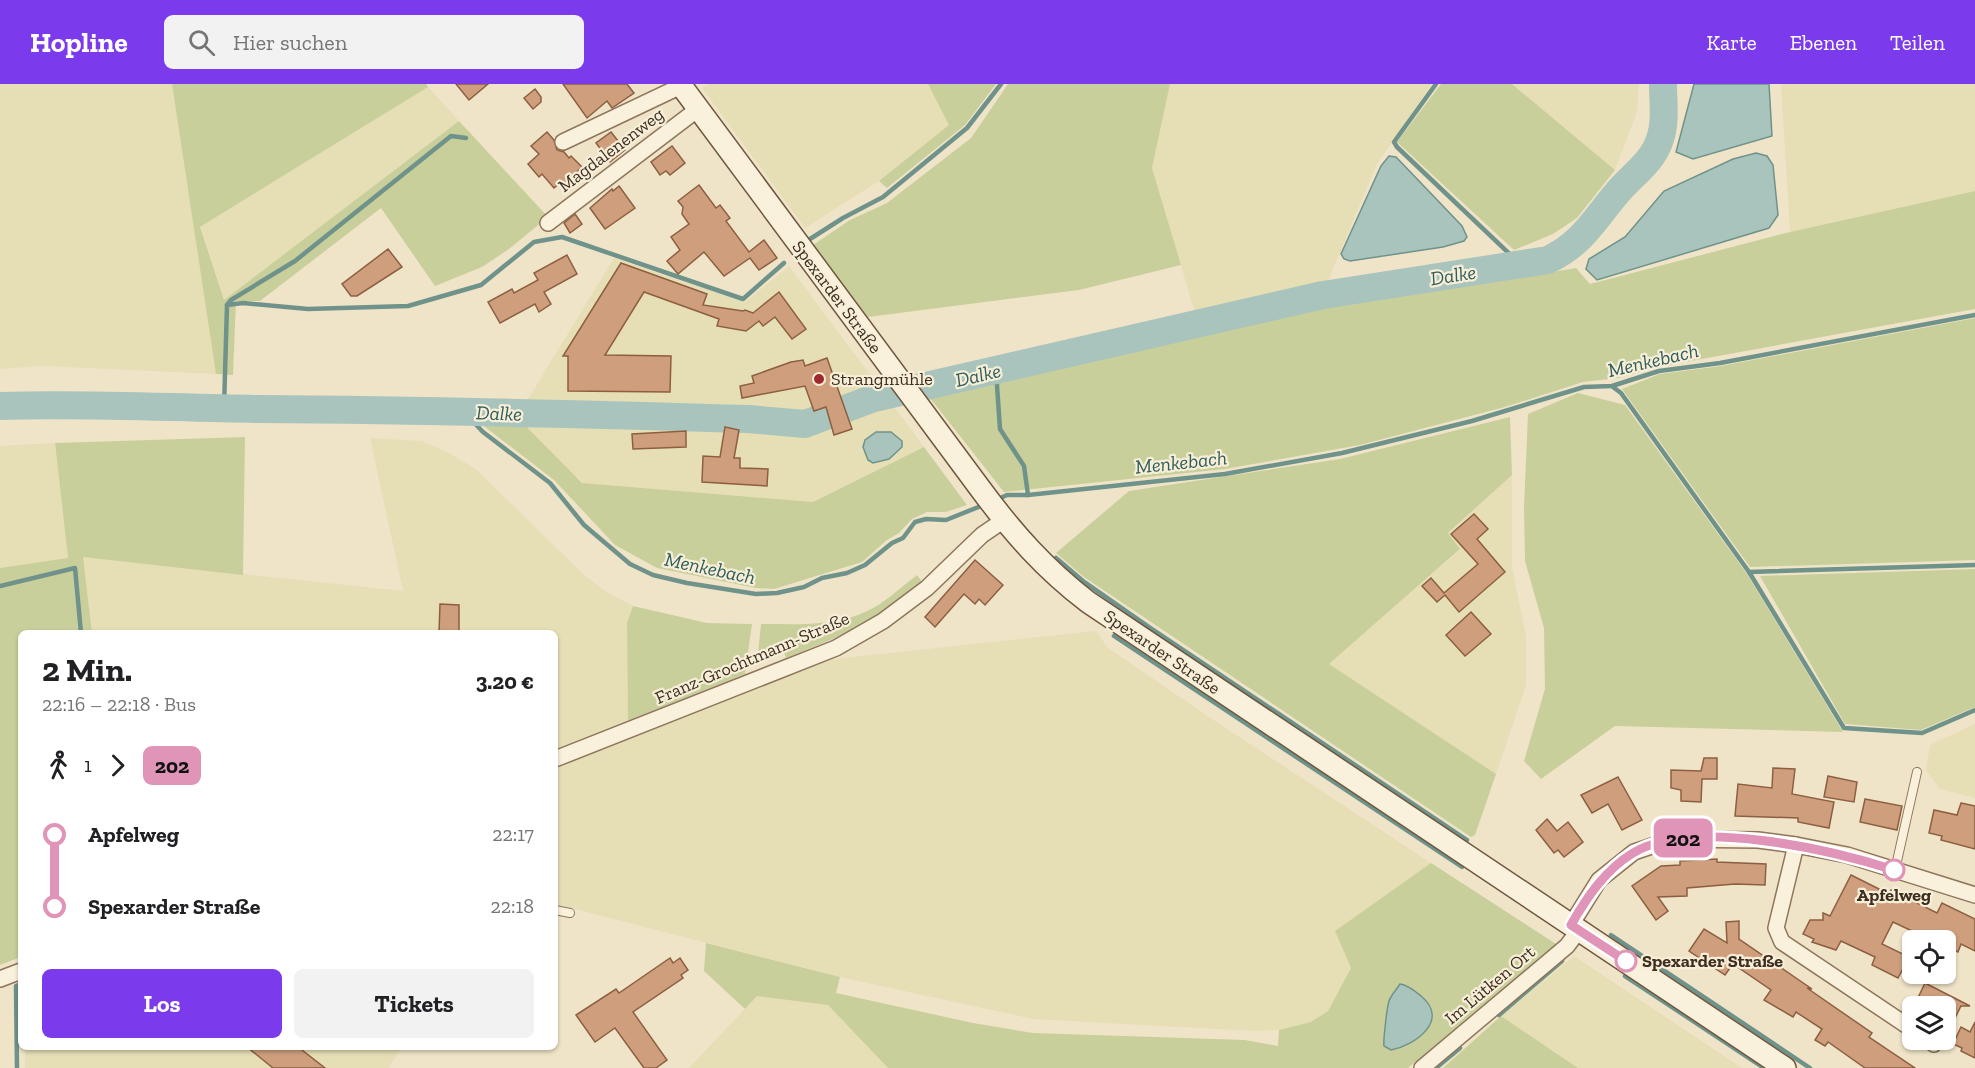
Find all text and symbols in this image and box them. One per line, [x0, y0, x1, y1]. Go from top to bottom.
search box [164, 15, 584, 69]
text: Hopline [30, 26, 128, 59]
icon: search [185, 26, 218, 59]
text: Hier suchen [233, 29, 347, 56]
text: Karte [1707, 30, 1757, 55]
text: Ebenen [1790, 30, 1857, 55]
text: Teilen [1890, 30, 1945, 55]
street label: Magdalenenweg [554, 103, 668, 197]
street label: Spexarder Straße [787, 236, 887, 358]
water label: Dalke [1428, 260, 1478, 290]
water label: Menkebach [1605, 338, 1701, 382]
water label: Dalke [953, 358, 1003, 392]
place label: Strangmühle [831, 368, 933, 390]
marker: Strangmühle [812, 372, 826, 386]
water label: Dalke [476, 400, 522, 426]
water label: Menkebach [1134, 445, 1228, 479]
water label: Menkebach [662, 547, 758, 589]
street label: Spexarder Straße [1100, 605, 1224, 699]
street label: Franz-Grochtmann-Straße [652, 607, 852, 709]
text: 2 Min. [42, 650, 132, 689]
text: 3.20 € [476, 668, 534, 695]
text: 22:16 – 22:18 · Bus [42, 692, 196, 716]
icon: walk [42, 749, 75, 782]
icon: forward [101, 749, 134, 782]
text: 1 [84, 753, 92, 777]
text: 202 [155, 753, 189, 778]
line badge: 202 [1648, 818, 1718, 858]
text: Apfelweg [88, 821, 179, 848]
text: 22:17 [492, 822, 534, 846]
text: 202 [1666, 826, 1700, 851]
marker: Apfelweg [1883, 859, 1905, 881]
place label: Apfelweg [1857, 884, 1931, 906]
text: Spexarder Straße [88, 893, 260, 920]
text: 22:18 [490, 894, 534, 918]
map controls [1902, 930, 1956, 1050]
button: locate [1902, 930, 1956, 984]
street label: Im Lütken Ort [1440, 941, 1540, 1029]
marker: Spexarder Straße [1615, 950, 1637, 972]
place label: Spexarder Straße [1642, 950, 1783, 972]
button: Los [42, 969, 282, 1038]
button: Tickets [294, 969, 534, 1038]
button: layers [1902, 996, 1956, 1050]

